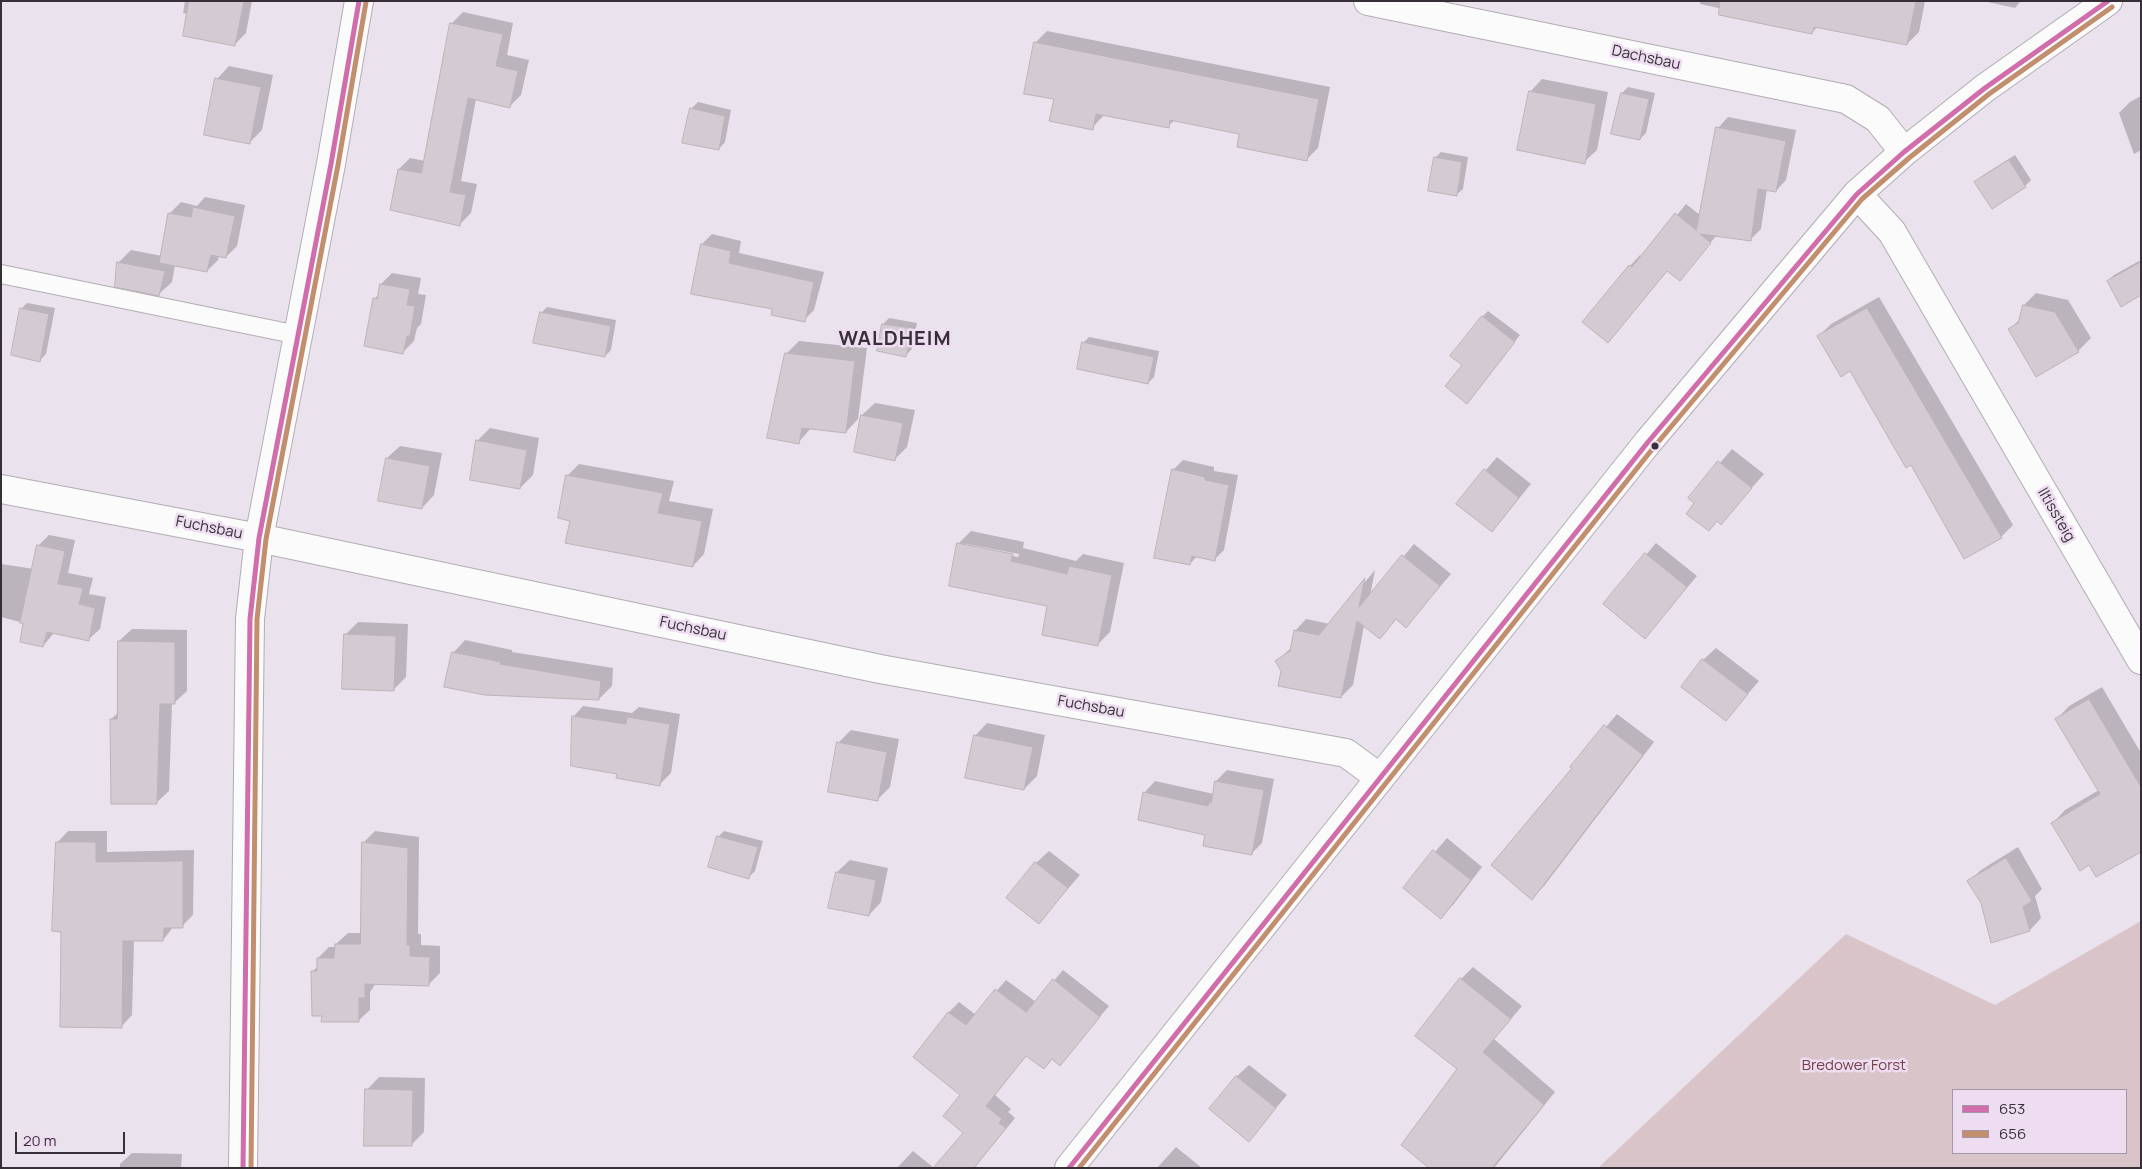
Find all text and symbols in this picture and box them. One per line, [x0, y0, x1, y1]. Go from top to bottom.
street label: Dachsbau [1610, 42, 1682, 74]
district label: WALDHEIM [837, 327, 953, 351]
unlabelled marker [1650, 441, 1660, 451]
street label: Iltissteig [2033, 485, 2079, 545]
street label: Fuchsbau [174, 513, 244, 543]
street label: Fuchsbau [658, 613, 728, 645]
street label: Fuchsbau [1056, 692, 1126, 722]
park label: Bredower Forst [1802, 1057, 1906, 1075]
legend [1952, 1089, 2127, 1154]
text: 653 [1999, 1098, 2025, 1119]
scale bar [18, 1122, 128, 1154]
text: 656 [1999, 1123, 2026, 1144]
text: 20 m [23, 1130, 56, 1151]

